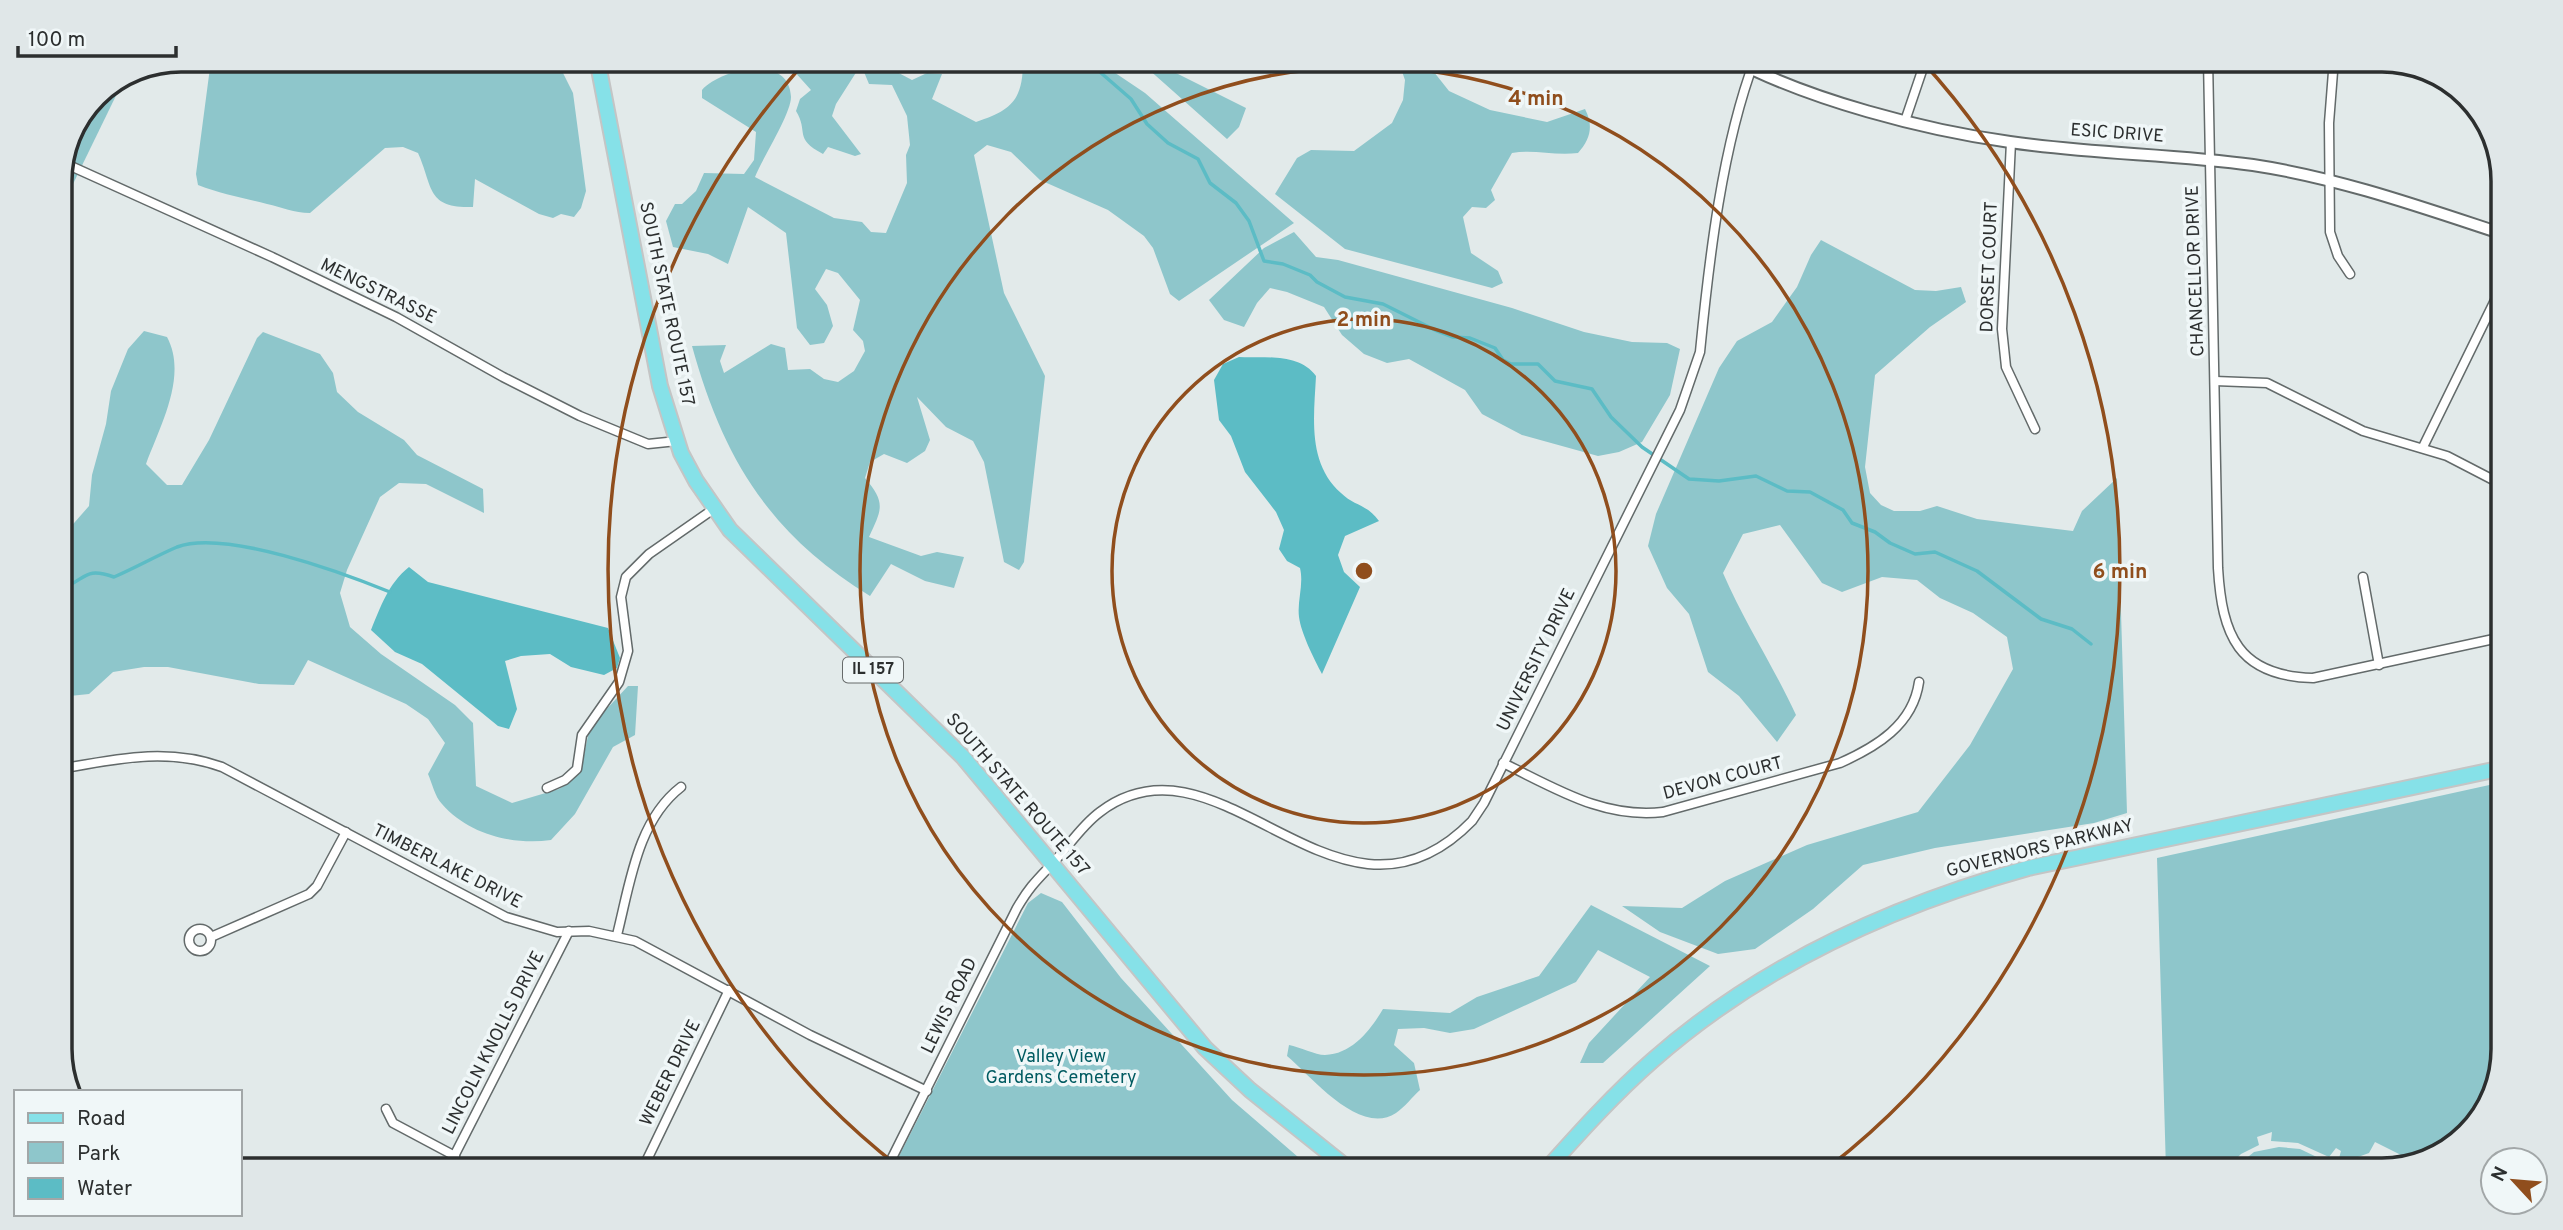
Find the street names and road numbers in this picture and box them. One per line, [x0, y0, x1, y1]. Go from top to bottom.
street label: ESIC DRIVE [2069, 119, 2165, 149]
street label: CHANCELLOR DRIVE [2182, 185, 2210, 357]
street label: SOUTH STATE ROUTE 157 [633, 200, 699, 408]
street label: DORSET COURT [1976, 201, 2004, 333]
street label: MENGSTRASSE [316, 254, 440, 330]
street label: UNIVERSITY DRIVE [1492, 585, 1582, 735]
road number: IL 157 [843, 657, 903, 682]
street label: SOUTH STATE ROUTE 157 [940, 709, 1094, 881]
street label: DEVON COURT [1661, 752, 1785, 806]
street label: GOVERNORS PARKWAY [1944, 815, 2136, 883]
street label: TIMBERLAKE DRIVE [368, 819, 526, 915]
street label: LINCOLN KNOLLS DRIVE [438, 947, 550, 1139]
street label: LEWIS ROAD [917, 954, 983, 1058]
street label: WEBER DRIVE [635, 1016, 707, 1130]

